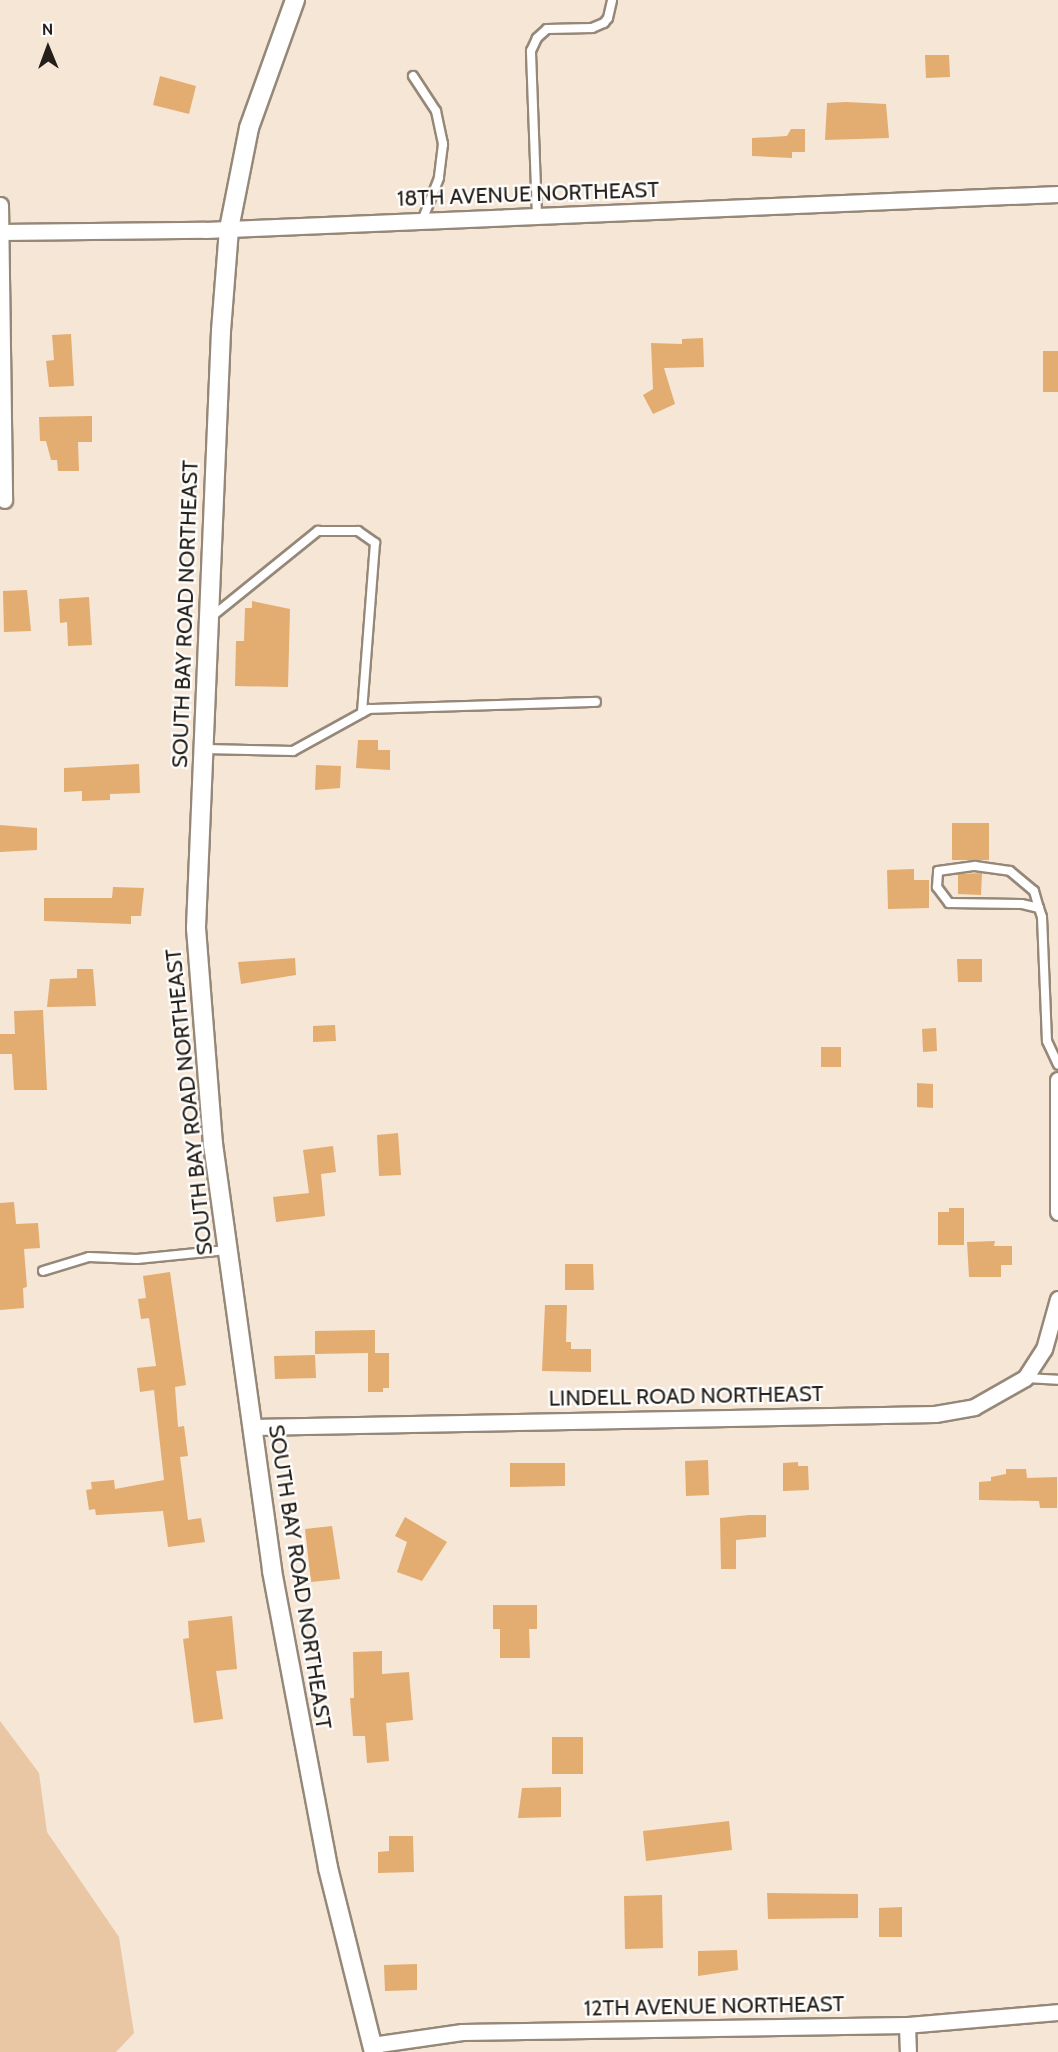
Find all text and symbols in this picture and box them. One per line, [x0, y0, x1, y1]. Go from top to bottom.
north arrow [18, 18, 78, 78]
text: N [42, 20, 53, 39]
street label: 18TH AVENUE NORTHEAST [397, 176, 659, 212]
street label: SOUTH BAY ROAD NORTHEAST [166, 460, 204, 768]
street label: SOUTH BAY ROAD NORTHEAST [160, 947, 218, 1257]
street label: LINDELL ROAD NORTHEAST [548, 1380, 824, 1412]
street label: SOUTH BAY ROAD NORTHEAST [263, 1423, 337, 1731]
street label: 12TH AVENUE NORTHEAST [584, 1991, 844, 2021]

